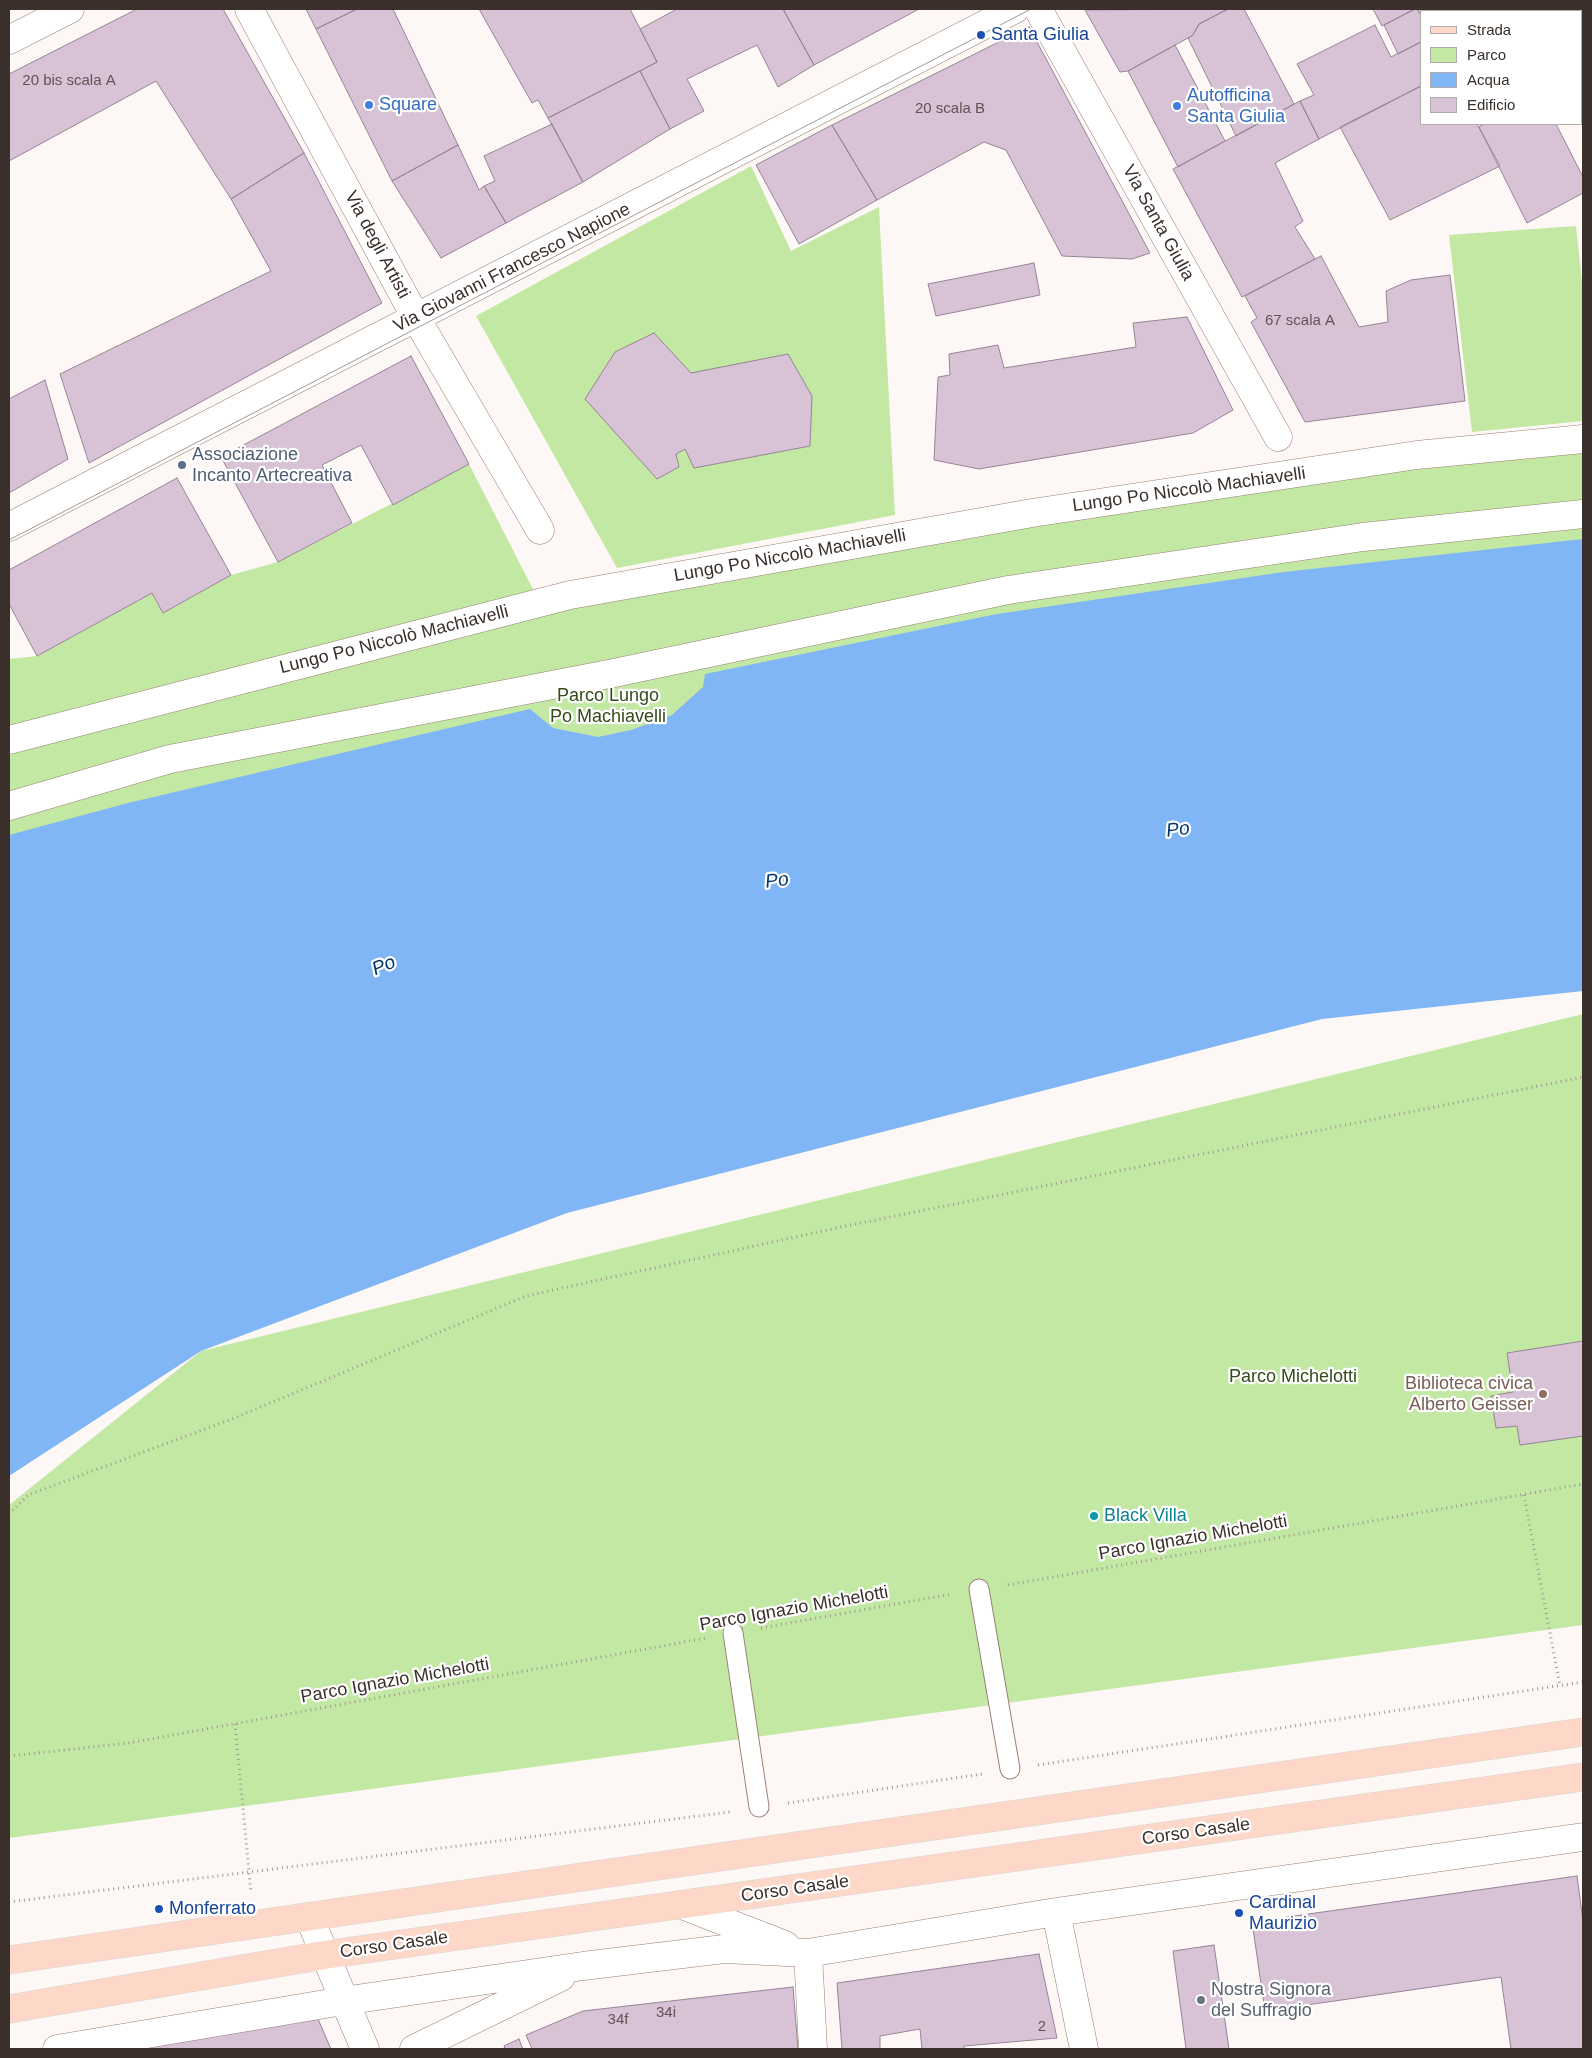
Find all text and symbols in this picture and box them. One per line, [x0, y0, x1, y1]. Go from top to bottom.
legend [1420, 10, 1582, 125]
text: Strada [1467, 21, 1511, 38]
place label: Santa Giulia [991, 24, 1089, 46]
marker: Santa Giulia [975, 29, 987, 41]
text: Parco [1467, 46, 1506, 63]
text: Acqua [1467, 71, 1510, 88]
house number: 20 bis scala A [22, 72, 116, 90]
place label: Autofficina Santa Giulia [1187, 85, 1285, 128]
place label: Square [379, 94, 437, 116]
text: Edificio [1467, 96, 1515, 113]
marker: Square [363, 99, 375, 111]
house number: 20 scala B [915, 100, 985, 118]
marker: Autofficina Santa Giulia [1171, 100, 1183, 112]
street label: Via Santa Giulia [1117, 161, 1199, 285]
street label: Via degli Artisti [340, 188, 414, 302]
street label: Via Giovanni Francesco Napione [390, 199, 634, 337]
house number: 67 scala A [1265, 312, 1335, 330]
place label: Associazione Incanto Artecreativa [192, 444, 352, 486]
marker: Associazione Incanto Artecreativa [176, 459, 188, 471]
street label: Lungo Po Niccolò Machiavelli [1071, 463, 1307, 517]
street label: Lungo Po Niccolò Machiavelli [672, 525, 908, 587]
street label: Lungo Po Niccolò Machiavelli [277, 601, 511, 679]
park label: Parco Lungo Po Machiavelli [550, 685, 666, 728]
water label: Po [1165, 817, 1191, 843]
water label: Po [764, 868, 790, 894]
water label: Po [369, 951, 399, 981]
park label: Parco Michelotti [1229, 1366, 1357, 1388]
place label: Biblioteca civica Alberto Geisser [1405, 1373, 1533, 1416]
marker: Biblioteca civica Alberto Geisser [1537, 1388, 1549, 1400]
place label: Black Villa [1104, 1505, 1187, 1527]
marker: Black Villa [1088, 1510, 1100, 1522]
street label: Parco Ignazio Michelotti [1097, 1511, 1289, 1565]
street label: Parco Ignazio Michelotti [698, 1582, 890, 1636]
street label: Parco Ignazio Michelotti [299, 1654, 491, 1708]
street label: Corso Casale [1141, 1814, 1251, 1850]
street label: Corso Casale [740, 1871, 850, 1907]
place label: Cardinal Maurizio [1249, 1892, 1317, 1935]
place label: Monferrato [169, 1898, 256, 1920]
marker: Monferrato [153, 1903, 165, 1915]
marker: Cardinal Maurizio [1233, 1907, 1245, 1919]
street label: Corso Casale [339, 1927, 449, 1963]
place label: Nostra Signora del Suffragio [1211, 1979, 1331, 2022]
marker: Nostra Signora del Suffragio [1195, 1994, 1207, 2006]
house number: 34i [656, 2004, 676, 2022]
house number: 34f [608, 2011, 628, 2029]
house number: 2 [1038, 2018, 1046, 2036]

